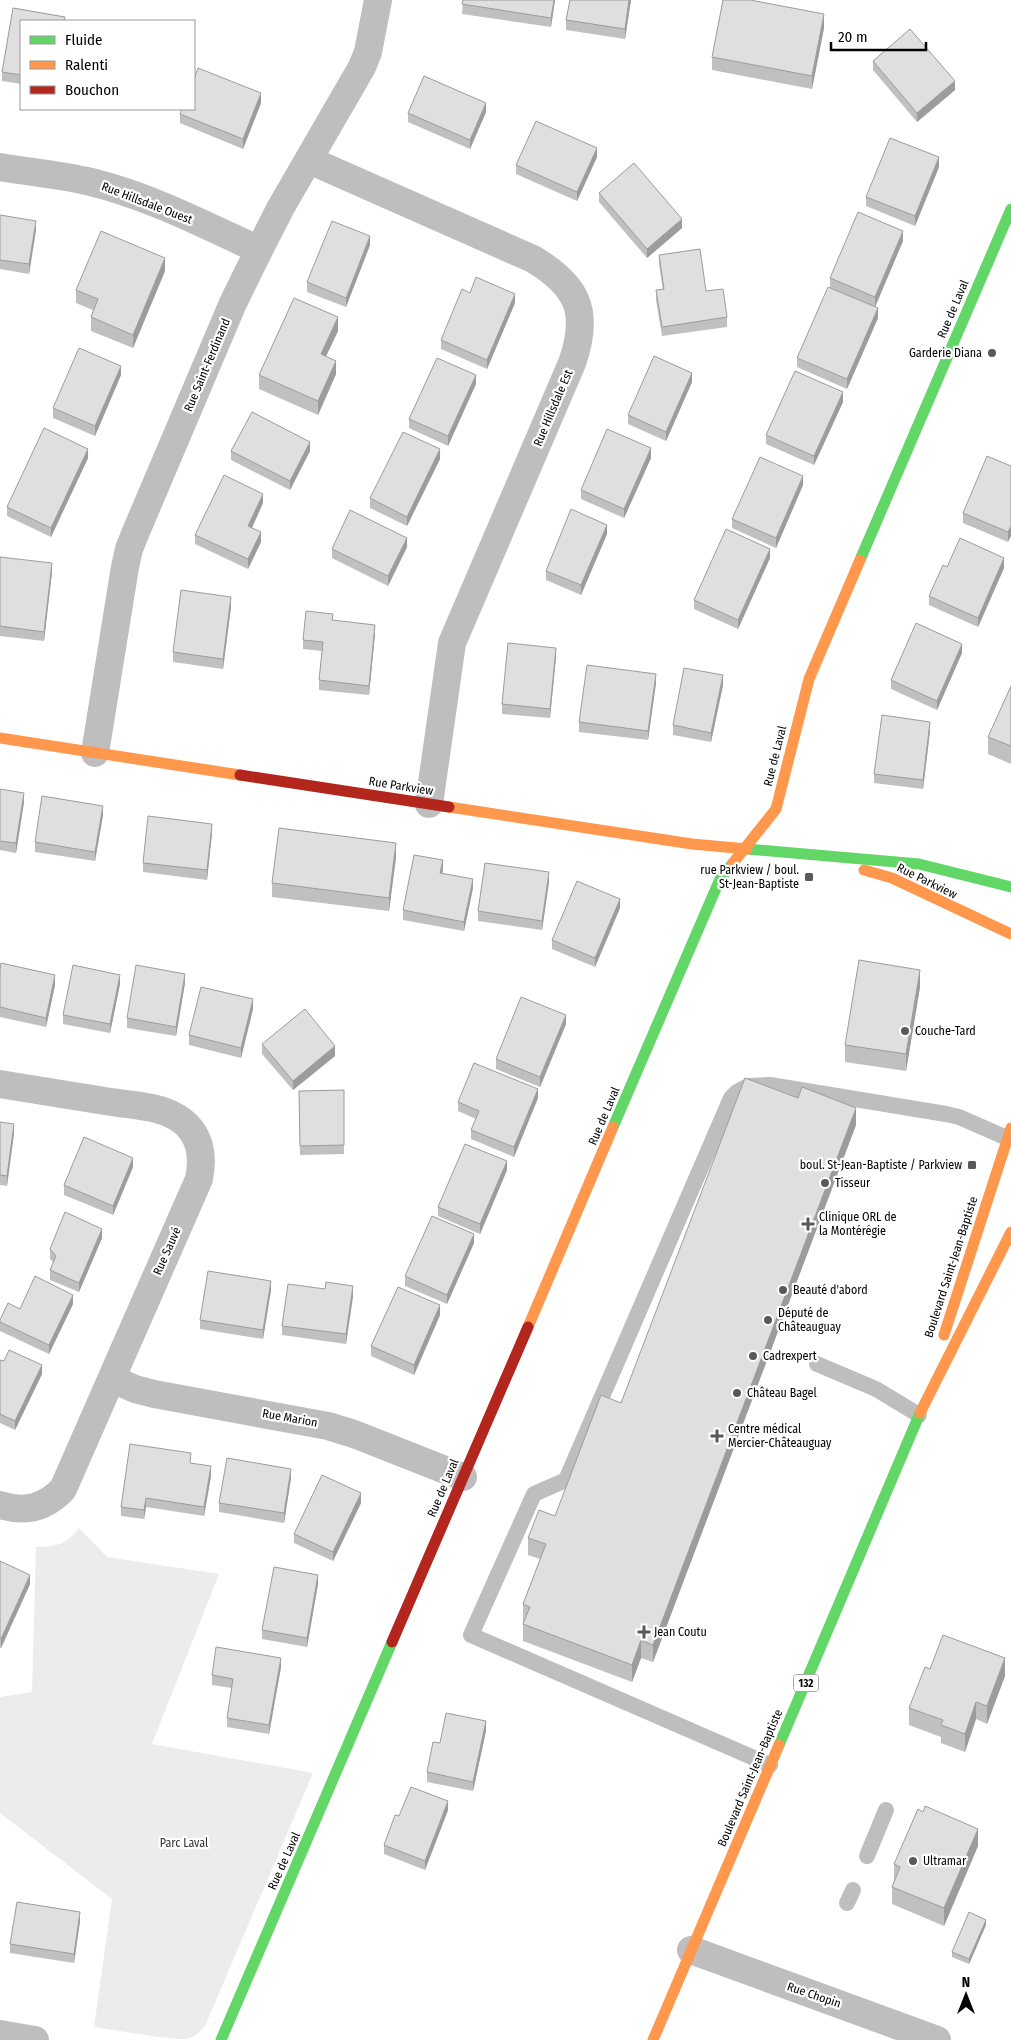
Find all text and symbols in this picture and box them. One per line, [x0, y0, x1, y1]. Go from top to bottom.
legend [20, 20, 195, 110]
scale bar [831, 20, 926, 52]
text: 20 m [838, 28, 868, 46]
text: Fluide [65, 31, 102, 49]
text: Ralenti [65, 56, 108, 74]
text: Bouchon [65, 81, 119, 99]
street label: Rue Hillsdale Ouest [100, 179, 194, 227]
street label: Rue de Laval [934, 278, 972, 340]
street label: Rue Saint-Ferdinand [181, 316, 233, 414]
place label: Garderie Diana [909, 346, 982, 360]
marker: Garderie Diana [986, 347, 998, 359]
street label: Rue Hillsdale Est [531, 367, 575, 448]
street label: Rue de Laval [761, 724, 789, 788]
street label: Rue Parkview [368, 774, 434, 798]
street label: Rue Parkview [895, 860, 959, 902]
place label: rue Parkview / boul. St-Jean-Baptiste [700, 863, 799, 891]
marker: rue Parkview / boul. St-Jean-Baptiste [803, 871, 815, 883]
place label: Couche-Tard [915, 1024, 976, 1038]
marker: Couche-Tard [899, 1025, 911, 1037]
street label: Rue de Laval [585, 1085, 623, 1147]
place label: boul. St-Jean-Baptiste / Parkview [800, 1158, 962, 1172]
marker: boul. St-Jean-Baptiste / Parkview [966, 1159, 978, 1171]
place label: Tisseur [835, 1176, 871, 1190]
marker: Tisseur [819, 1177, 831, 1189]
street label: Boulevard Saint-Jean-Baptiste [922, 1195, 980, 1339]
place label: Clinique ORL de la Montérégie [819, 1210, 897, 1238]
marker: Clinique ORL de la Montérégie [801, 1217, 815, 1231]
street label: Rue Sauvé [150, 1225, 184, 1277]
place label: Beauté d'abord [793, 1283, 868, 1297]
marker: Beauté d'abord [777, 1284, 789, 1296]
place label: Député de Châteauguay [778, 1306, 841, 1334]
marker: Député de Châteauguay [762, 1314, 774, 1326]
place label: Cadrexpert [763, 1349, 817, 1363]
marker: Cadrexpert [747, 1350, 759, 1362]
place label: Château Bagel [747, 1386, 817, 1400]
marker: Château Bagel [731, 1387, 743, 1399]
street label: Rue Marion [261, 1406, 319, 1430]
place label: Centre médical Mercier-Châteauguay [728, 1422, 832, 1450]
marker: Centre médical Mercier-Châteauguay [710, 1429, 724, 1443]
street label: Rue de Laval [424, 1457, 462, 1519]
place label: Jean Coutu [654, 1625, 707, 1639]
marker: Jean Coutu [638, 1626, 650, 1638]
road number: 132 [794, 1675, 818, 1692]
street label: Boulevard Saint-Jean-Baptiste [715, 1707, 785, 1849]
street label: Rue de Laval [265, 1830, 303, 1892]
park label: Parc Laval [160, 1836, 208, 1850]
place label: Ultramar [923, 1854, 967, 1868]
marker: Ultramar [907, 1855, 919, 1867]
north arrow [941, 1970, 991, 2020]
text: N [962, 1974, 970, 1991]
street label: Rue Chopin [785, 1979, 843, 2011]

